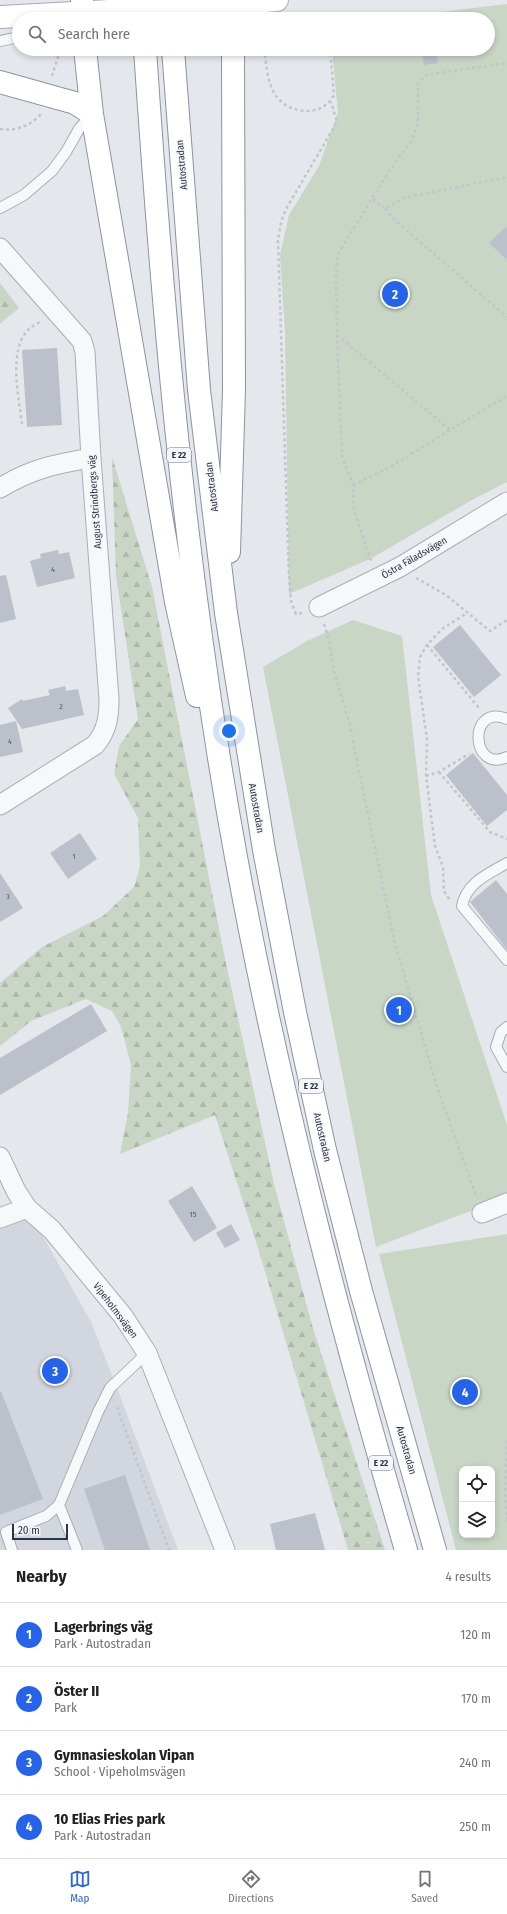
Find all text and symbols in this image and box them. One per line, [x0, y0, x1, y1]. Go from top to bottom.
search box [12, 12, 495, 56]
icon: search [26, 23, 48, 45]
text: Search here [58, 25, 130, 43]
street label: Autostradan [174, 139, 190, 190]
pin: 2 [382, 279, 408, 309]
road number: E 22 [167, 448, 191, 462]
street label: August Strindbergs väg [86, 454, 104, 549]
street label: Autostradan [203, 461, 221, 512]
street label: Östra Fäladsvägen [379, 533, 449, 581]
house number: 4 [51, 565, 55, 574]
house number: 2 [59, 702, 63, 711]
your location [219, 721, 239, 741]
house number: 4 [8, 737, 12, 746]
street label: Autostradan [246, 782, 266, 834]
house number: 1 [72, 852, 76, 861]
house number: 3 [6, 892, 10, 901]
pin: 1 [386, 995, 412, 1025]
road number: E 22 [299, 1079, 323, 1093]
street label: Autostradan [311, 1112, 333, 1163]
house number: 15 [190, 1210, 197, 1219]
street label: Vipeholmsvägen [90, 1280, 140, 1341]
pin: 3 [42, 1356, 68, 1386]
pin: 4 [452, 1377, 478, 1407]
street label: Autostradan [393, 1425, 419, 1476]
road number: E 22 [369, 1456, 393, 1470]
map controls [459, 1466, 495, 1538]
button: locate [459, 1466, 495, 1502]
button: layers [459, 1502, 495, 1538]
scale bar [12, 1522, 68, 1541]
text: 20 m [18, 1524, 40, 1537]
text: Nearby [16, 1566, 67, 1587]
text: 4 results [445, 1569, 491, 1584]
text: Lagerbrings väg [54, 1618, 152, 1636]
text: 1 [26, 1627, 32, 1642]
text: 120 m [460, 1627, 491, 1642]
text: Park · Autostradan [54, 1636, 151, 1651]
text: Öster II [54, 1682, 99, 1700]
text: 2 [26, 1691, 32, 1706]
text: 170 m [461, 1691, 491, 1706]
text: Park [54, 1700, 77, 1715]
text: Gymnasieskolan Vipan [54, 1746, 194, 1764]
text: 3 [26, 1755, 32, 1770]
text: 240 m [459, 1755, 491, 1770]
text: School · Vipeholmsvägen [54, 1764, 186, 1779]
text: 10 Elias Fries park [54, 1810, 165, 1828]
text: 4 [26, 1819, 32, 1834]
text: 250 m [459, 1819, 491, 1834]
text: Park · Autostradan [54, 1828, 151, 1843]
tab: Map [69, 1868, 91, 1905]
tab: Directions [228, 1868, 274, 1905]
tab: Saved [411, 1868, 438, 1905]

